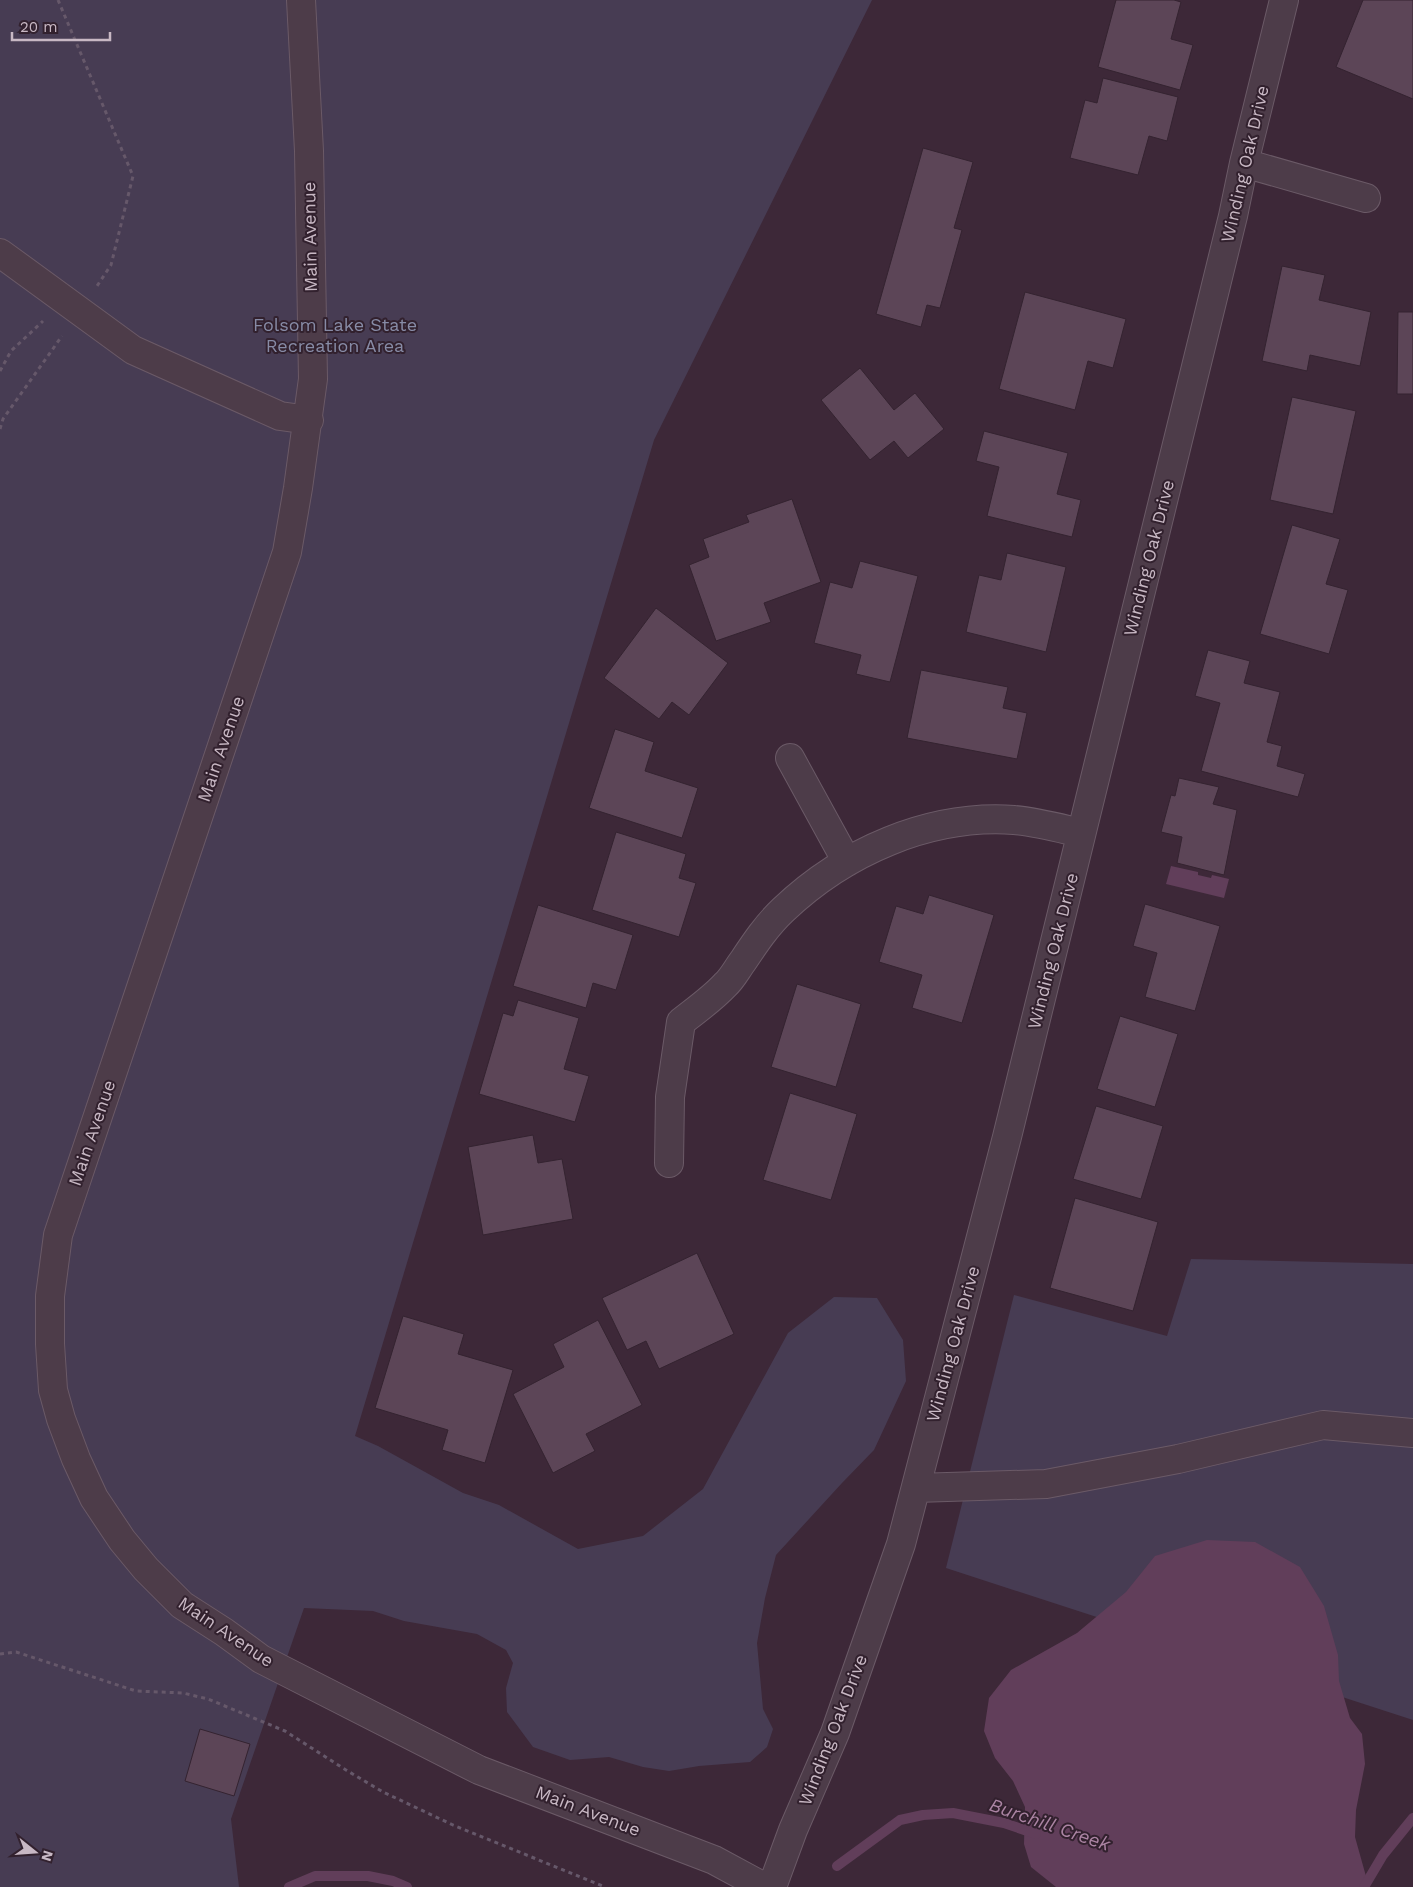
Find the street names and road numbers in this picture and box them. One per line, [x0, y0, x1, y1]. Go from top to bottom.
street label: Winding Oak Drive [1216, 83, 1273, 244]
street label: Main Avenue [298, 182, 321, 292]
street label: Winding Oak Drive [1119, 477, 1178, 638]
street label: Main Avenue [193, 693, 248, 804]
street label: Winding Oak Drive [1023, 870, 1082, 1031]
street label: Main Avenue [64, 1077, 119, 1188]
street label: Winding Oak Drive [922, 1264, 983, 1424]
street label: Main Avenue [175, 1592, 278, 1671]
street label: Winding Oak Drive [794, 1651, 871, 1809]
street label: Main Avenue [533, 1781, 644, 1840]

